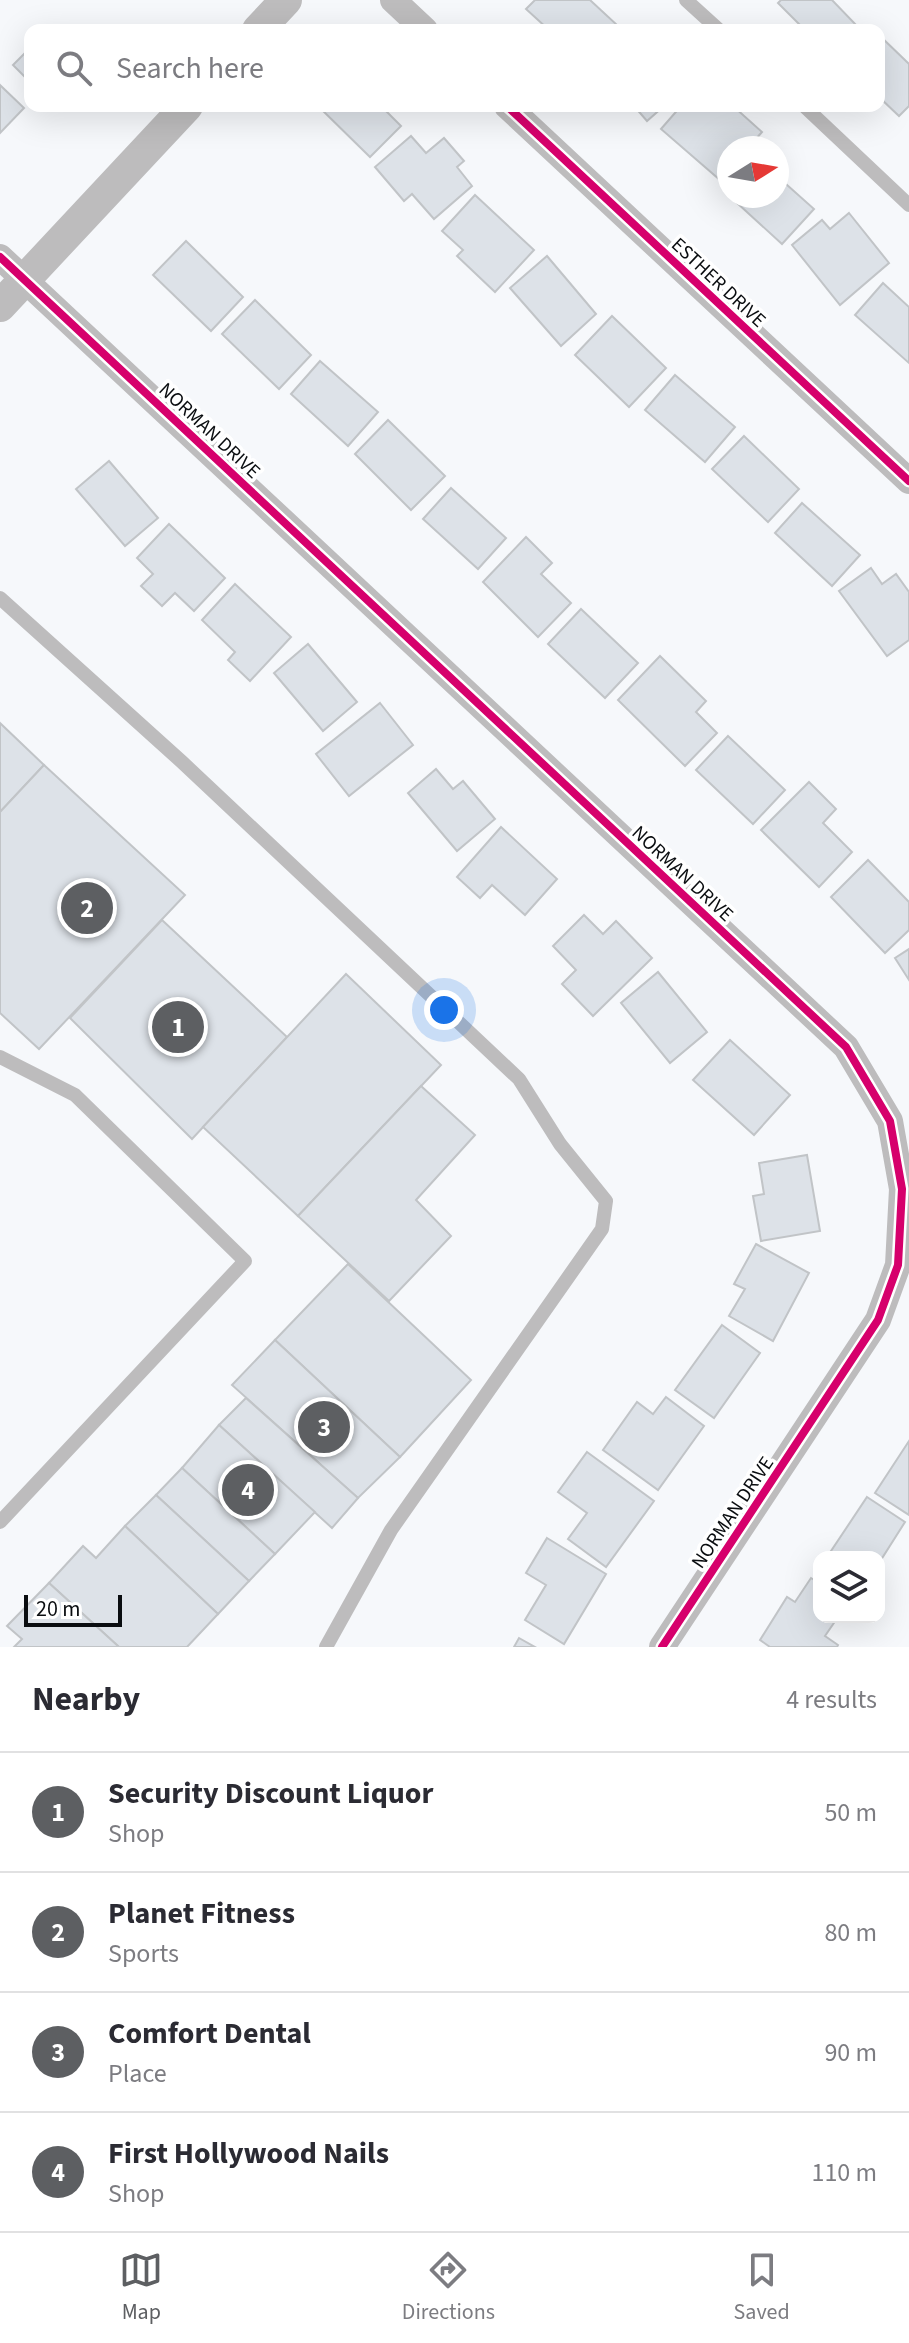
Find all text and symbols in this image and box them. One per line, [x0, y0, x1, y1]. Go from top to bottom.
search box [24, 24, 885, 112]
icon: search [52, 46, 96, 90]
text: Search here [116, 47, 264, 90]
north arrow [717, 136, 789, 208]
street label: ESTHER DRIVE [665, 231, 772, 334]
street label: NORMAN DRIVE [152, 376, 266, 485]
street label: NORMAN DRIVE [625, 819, 739, 928]
pin: 2 [61, 878, 113, 938]
your location [424, 990, 464, 1030]
pin: 1 [152, 997, 204, 1057]
pin: 3 [298, 1397, 350, 1457]
street label: NORMAN DRIVE [685, 1451, 781, 1574]
pin: 4 [222, 1460, 274, 1520]
map controls [813, 1551, 885, 1623]
button: layers [813, 1551, 885, 1623]
scale bar [24, 1591, 122, 1627]
text: 20 m [36, 1593, 81, 1625]
text: Nearby [32, 1675, 140, 1724]
text: 4 results [786, 1681, 877, 1718]
text: Security Discount Liquor [108, 1772, 433, 1815]
text: 1 [51, 1794, 65, 1831]
text: 50 m [824, 1794, 877, 1831]
text: Shop [108, 1815, 165, 1852]
text: Planet Fitness [108, 1892, 295, 1935]
text: 2 [51, 1914, 65, 1951]
text: 80 m [824, 1914, 877, 1951]
text: Sports [108, 1935, 179, 1972]
text: Comfort Dental [108, 2012, 311, 2055]
text: 3 [51, 2034, 65, 2071]
text: 90 m [824, 2034, 877, 2071]
text: Place [108, 2055, 167, 2092]
text: First Hollywood Nails [108, 2132, 389, 2175]
text: 4 [51, 2154, 65, 2191]
text: 110 m [811, 2154, 877, 2191]
text: Shop [108, 2175, 165, 2212]
tab: Map [119, 2248, 163, 2328]
tab: Directions [402, 2248, 495, 2328]
tab: Saved [734, 2248, 790, 2328]

